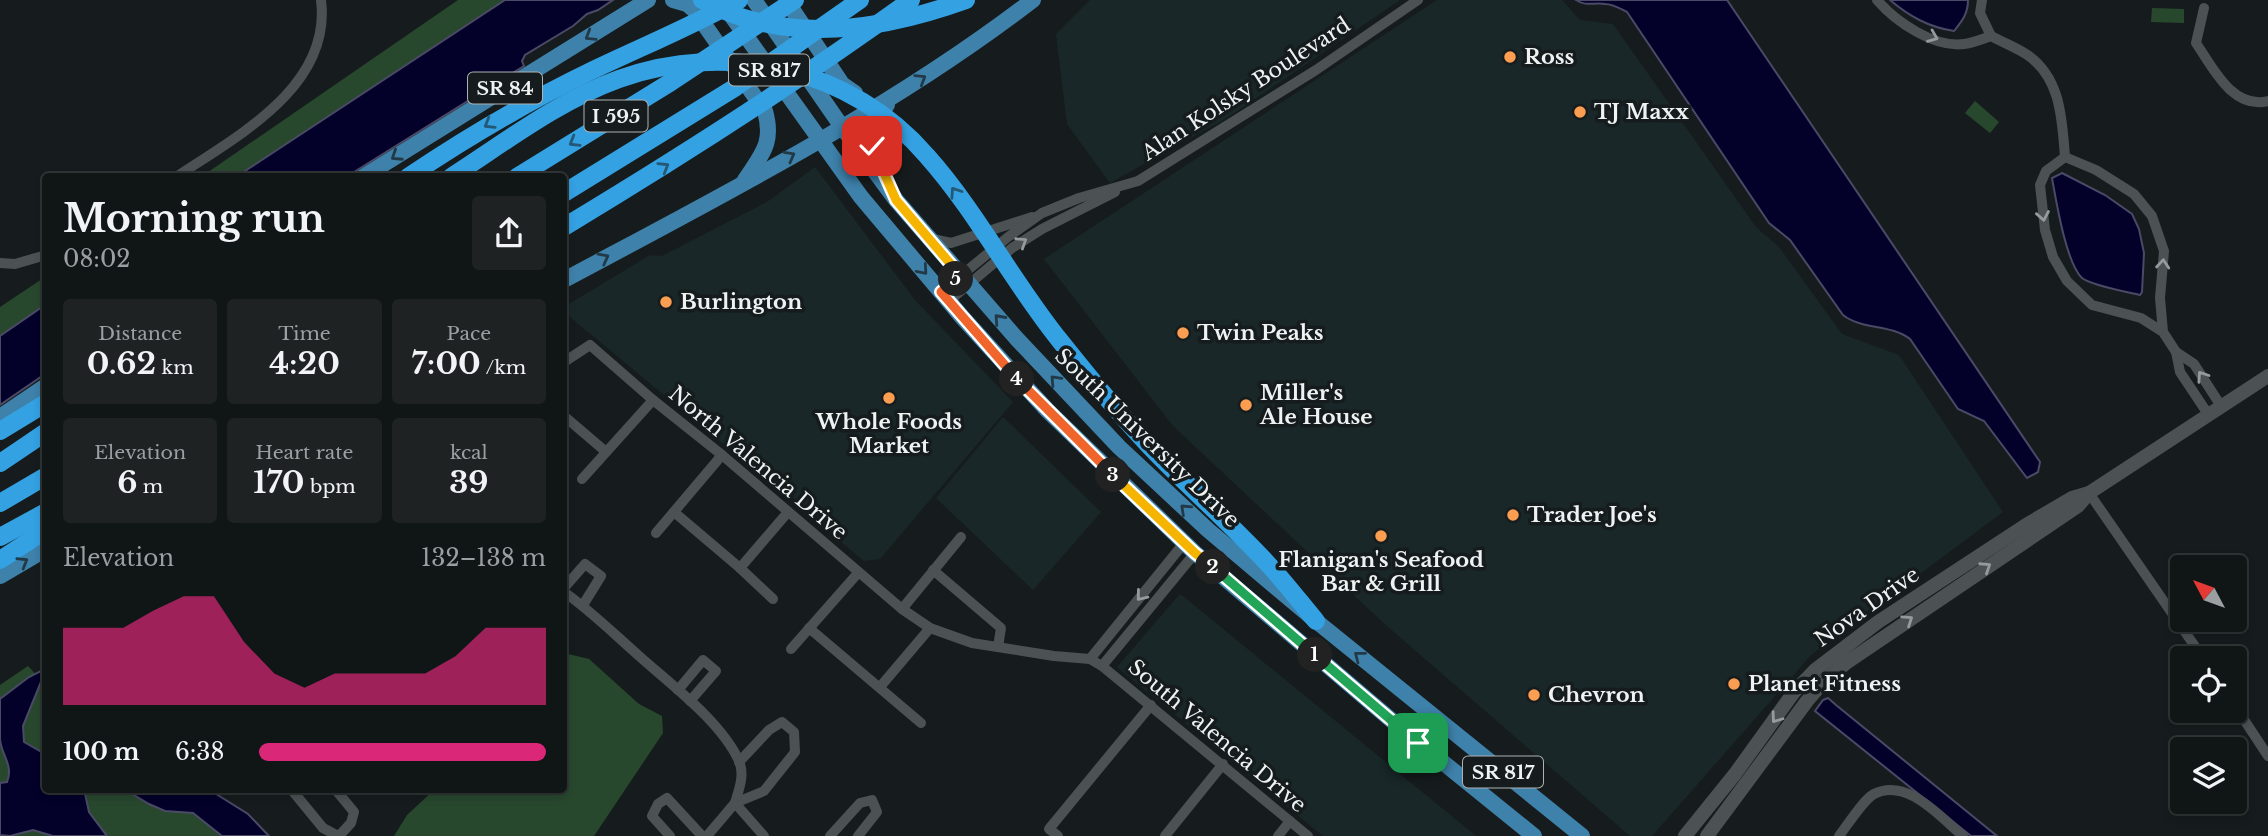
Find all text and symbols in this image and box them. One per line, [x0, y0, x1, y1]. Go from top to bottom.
street label: Alan Kolsky Boulevard [1136, 12, 1355, 167]
one-way arrow [584, 27, 597, 40]
one-way arrow [1926, 29, 1938, 43]
place label: Ross [1524, 44, 1575, 70]
marker: Ross [1502, 49, 1518, 65]
road number: SR 817 [729, 54, 809, 86]
road number: SR 84 [468, 72, 542, 104]
one-way arrow [913, 75, 926, 88]
place label: TJ Maxx [1594, 99, 1689, 125]
road number: I 595 [584, 100, 648, 132]
marker: TJ Maxx [1572, 104, 1588, 120]
one-way arrow [484, 116, 497, 129]
pin [842, 116, 902, 176]
icon: check [853, 127, 891, 165]
one-way arrow [568, 134, 581, 147]
one-way arrow [391, 147, 404, 160]
one-way arrow [783, 151, 795, 164]
one-way arrow [656, 162, 669, 175]
one-way arrow [950, 187, 963, 200]
text: Morning run [63, 195, 325, 242]
button: share [472, 196, 546, 270]
one-way arrow [2035, 210, 2050, 222]
one-way arrow [1014, 237, 1027, 250]
text: 08:02 [63, 245, 131, 273]
one-way arrow [597, 253, 609, 266]
one-way arrow [2155, 259, 2170, 270]
one-way arrow [915, 262, 927, 275]
pin: 5 [939, 262, 974, 296]
text: 5 [950, 267, 961, 290]
place label: Burlington [680, 289, 802, 315]
marker: Burlington [658, 294, 674, 310]
one-way arrow [995, 314, 1008, 327]
place label: Twin Peaks [1197, 320, 1324, 346]
text: Distance [98, 322, 182, 345]
text: Time [278, 322, 331, 345]
text: Pace [447, 322, 491, 345]
marker: Twin Peaks [1175, 325, 1191, 341]
street label: South University Drive [1049, 343, 1245, 533]
text: 0.62 [87, 345, 156, 382]
text: 4:20 [269, 345, 340, 382]
text: 7:00 [411, 345, 481, 382]
text: km [156, 356, 194, 379]
text: /km [481, 356, 526, 379]
pin: 4 [1000, 362, 1034, 396]
text: 4 [1010, 367, 1023, 390]
one-way arrow [2198, 371, 2210, 384]
one-way arrow [1051, 375, 1064, 388]
place label: Miller's Ale House [1259, 380, 1373, 430]
street label: North Valencia Drive [664, 381, 852, 545]
marker: Whole Foods Market [881, 390, 897, 406]
marker: Miller's Ale House [1238, 397, 1254, 413]
place label: Whole Foods Market [815, 409, 962, 459]
text: Elevation [94, 441, 186, 464]
text: Heart rate [256, 441, 353, 464]
text: kcal [450, 441, 488, 464]
pin: 3 [1096, 458, 1130, 492]
text: 3 [1106, 463, 1119, 486]
text: 6 [117, 464, 137, 501]
text: 170 [253, 464, 305, 501]
text: 39 [449, 464, 488, 501]
text: m [137, 475, 163, 498]
text: bpm [305, 475, 356, 498]
place label: Trader Joe's [1527, 502, 1657, 528]
one-way arrow [1180, 505, 1193, 517]
marker: Trader Joe's [1505, 507, 1521, 523]
marker: Flanigan's Seafood Bar & Grill [1373, 528, 1389, 544]
text: Elevation [63, 544, 174, 572]
text: 132–138 m [421, 544, 546, 572]
place label: Flanigan's Seafood Bar & Grill [1278, 547, 1484, 597]
pin: 2 [1196, 550, 1230, 584]
text: 2 [1206, 555, 1219, 578]
north arrow [2170, 555, 2247, 632]
map controls [2170, 555, 2247, 814]
one-way arrow [15, 557, 28, 570]
street label: Nova Drive [1810, 561, 1924, 653]
one-way arrow [1979, 562, 1992, 575]
one-way arrow [1137, 587, 1149, 600]
one-way arrow [1900, 616, 1913, 629]
pin: 1 [1298, 638, 1332, 672]
text: 1 [1310, 643, 1319, 666]
button: locate [2170, 646, 2247, 723]
one-way arrow [1355, 651, 1367, 664]
street label: South Valencia Drive [1123, 654, 1311, 818]
place label: Planet Fitness [1748, 671, 1901, 697]
marker: Planet Fitness [1726, 676, 1742, 692]
place label: Chevron [1548, 682, 1645, 708]
marker: Chevron [1526, 687, 1542, 703]
one-way arrow [1772, 710, 1784, 723]
pin [1388, 713, 1448, 773]
icon: arrive [1399, 724, 1437, 762]
button: layers [2170, 737, 2247, 814]
text: 100 m [63, 738, 139, 766]
text: 6:38 [175, 738, 224, 766]
road number: SR 817 [1463, 757, 1543, 788]

